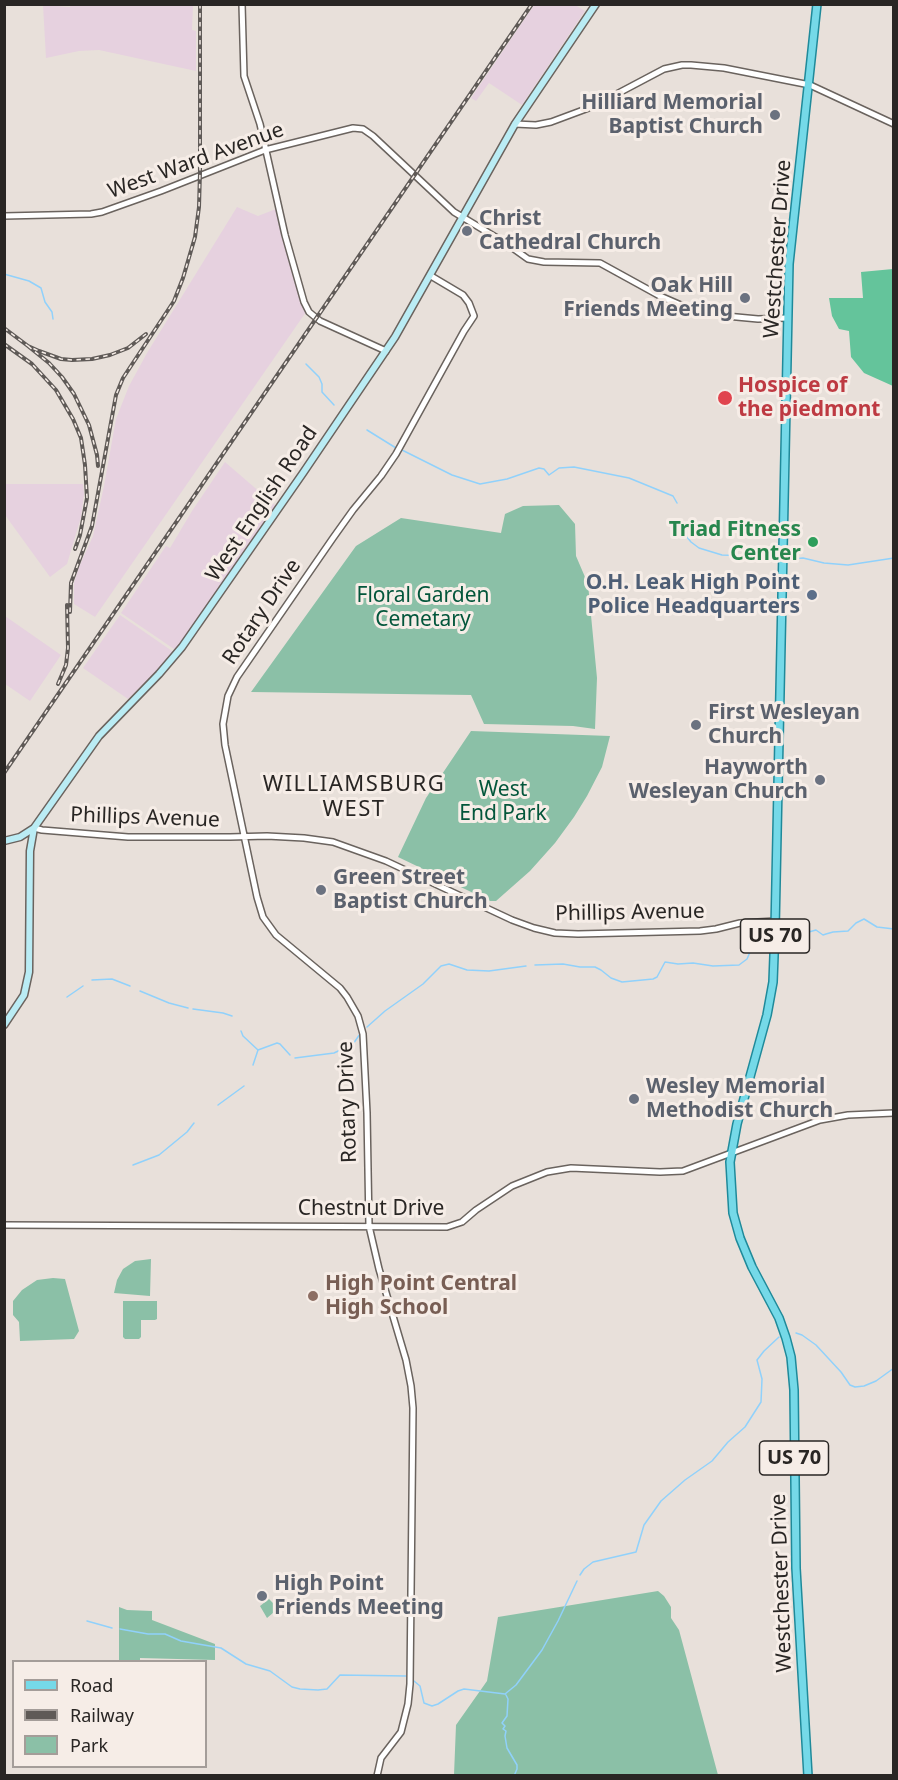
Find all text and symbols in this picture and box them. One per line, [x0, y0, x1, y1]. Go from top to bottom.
place label: Hilliard Memorial Baptist Church [581, 90, 763, 140]
marker: Hilliard Memorial Baptist Church [768, 108, 782, 122]
street label: West Ward Avenue [105, 117, 287, 205]
street label: Westchester Drive [759, 159, 797, 339]
place label: Christ Cathedral Church [479, 206, 661, 256]
marker: Christ Cathedral Church [460, 224, 474, 238]
place label: Oak Hill Friends Meeting [563, 273, 733, 323]
marker: Oak Hill Friends Meeting [738, 291, 752, 305]
place label: Hospice of the piedmont [738, 373, 880, 423]
marker: Hospice of the piedmont [716, 389, 734, 407]
street label: West English Road [201, 422, 323, 586]
place label: Triad Fitness Center [669, 517, 801, 567]
marker: Triad Fitness Center [806, 535, 820, 549]
street label: Rotary Drive [217, 554, 307, 670]
place label: O.H. Leak High Point Police Headquarters [586, 570, 800, 620]
park label: Floral Garden Cemetary [357, 583, 489, 633]
marker: O.H. Leak High Point Police Headquarters [805, 588, 819, 602]
place label: First Wesleyan Church [708, 700, 860, 750]
marker: First Wesleyan Church [689, 718, 703, 732]
place label: Hayworth Wesleyan Church [629, 755, 808, 805]
district label: WILLIAMSBURG WEST [263, 772, 445, 824]
marker: Hayworth Wesleyan Church [813, 773, 827, 787]
park label: West End Park [459, 777, 547, 827]
street label: Phillips Avenue [70, 803, 220, 833]
place label: Green Street Baptist Church [333, 865, 488, 915]
marker: Green Street Baptist Church [314, 883, 328, 897]
street label: Phillips Avenue [555, 899, 705, 927]
road number: US 70 [740, 919, 810, 953]
street label: Rotary Drive [333, 1041, 363, 1163]
place label: Wesley Memorial Methodist Church [646, 1074, 833, 1124]
marker: Wesley Memorial Methodist Church [627, 1092, 641, 1106]
street label: Chestnut Drive [298, 1196, 444, 1222]
place label: High Point Central High School [325, 1271, 517, 1321]
marker: High Point Central High School [306, 1289, 320, 1303]
road number: US 70 [760, 1441, 828, 1475]
street label: Westchester Drive [766, 1493, 798, 1673]
place label: High Point Friends Meeting [274, 1571, 444, 1621]
marker: High Point Friends Meeting [255, 1589, 269, 1603]
legend [12, 1660, 207, 1768]
text: Road [70, 1673, 113, 1697]
text: Railway [70, 1703, 134, 1727]
text: Park [70, 1733, 108, 1757]

